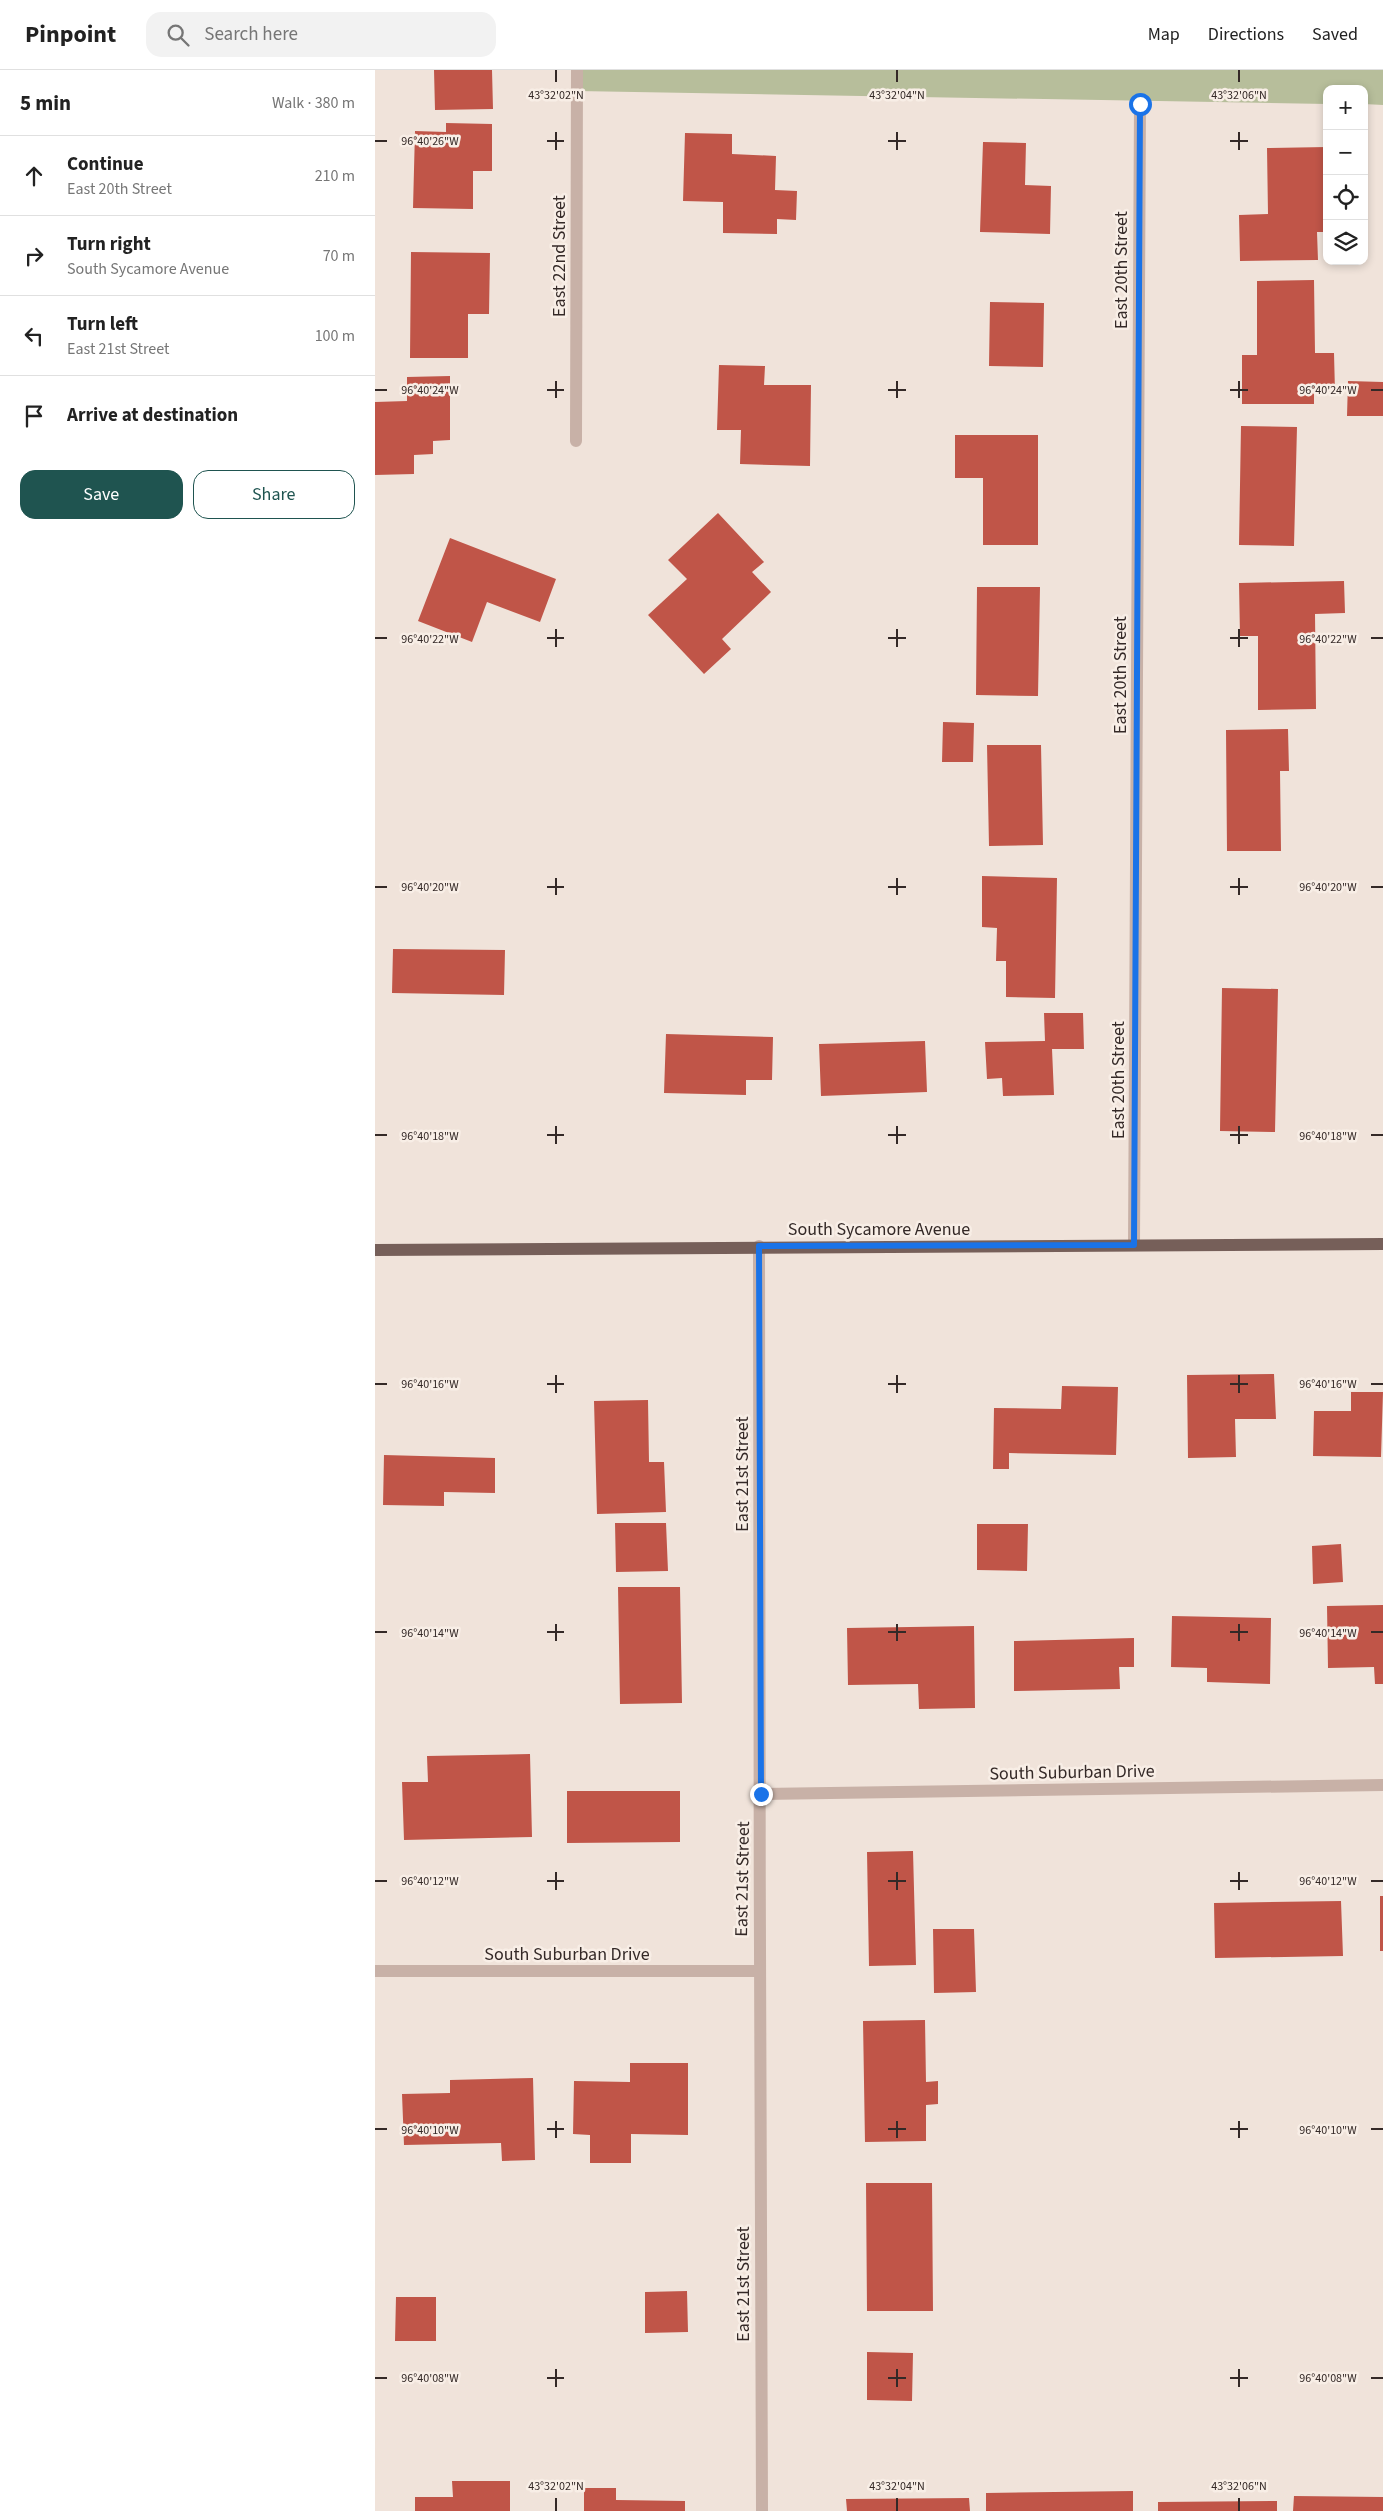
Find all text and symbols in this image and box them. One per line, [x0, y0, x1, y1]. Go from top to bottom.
search box [146, 12, 496, 57]
text: Pinpoint [25, 17, 116, 52]
icon: search [164, 21, 192, 49]
text: Search here [204, 21, 298, 48]
text: Map [1148, 22, 1180, 47]
text: Directions [1208, 22, 1284, 47]
text: Saved [1312, 22, 1358, 47]
map controls [1323, 85, 1368, 265]
button: + [1323, 85, 1368, 130]
text: 43°32'02"N [528, 87, 584, 104]
text: 43°32'04"N [869, 87, 925, 104]
text: 43°32'06"N [1211, 87, 1267, 104]
text: 5 min [20, 88, 71, 118]
text: Walk · 380 m [272, 92, 355, 114]
route start [1129, 93, 1152, 116]
button: − [1323, 130, 1368, 175]
text: 96°40'26"W [401, 133, 459, 150]
text: Continue [67, 151, 144, 178]
icon: ahead [20, 162, 48, 190]
text: 210 m [315, 165, 355, 187]
button: locate [1323, 175, 1368, 220]
text: East 20th Street [67, 178, 172, 200]
street label: East 22nd Street [547, 195, 572, 317]
street label: East 20th Street [1109, 211, 1134, 329]
button: layers [1323, 220, 1368, 265]
text: Turn right [67, 231, 151, 258]
icon: right [20, 242, 48, 270]
text: 70 m [323, 245, 355, 267]
text: South Sycamore Avenue [67, 258, 229, 280]
text: Turn left [67, 311, 138, 338]
icon: left [20, 322, 48, 350]
text: 100 m [315, 325, 355, 347]
text: East 21st Street [67, 338, 169, 360]
text: 96°40'24"W [401, 382, 459, 399]
text: 96°40'24"W [1299, 382, 1357, 399]
icon: arrive [20, 402, 48, 430]
text: Arrive at destination [67, 402, 238, 429]
button: Save [20, 470, 183, 519]
button: Share [193, 470, 355, 519]
street label: East 20th Street [1108, 616, 1133, 734]
text: 96°40'22"W [401, 631, 459, 648]
text: 96°40'22"W [1299, 631, 1357, 648]
text: 96°40'20"W [401, 879, 459, 896]
text: 96°40'20"W [1299, 879, 1357, 896]
street label: East 20th Street [1106, 1021, 1131, 1139]
text: 96°40'18"W [401, 1128, 459, 1145]
text: 96°40'18"W [1299, 1128, 1357, 1145]
street label: South Sycamore Avenue [788, 1217, 970, 1242]
text: 96°40'16"W [401, 1376, 459, 1393]
text: 96°40'16"W [1299, 1376, 1357, 1393]
street label: East 21st Street [730, 1416, 755, 1532]
text: 96°40'14"W [401, 1625, 459, 1642]
text: 96°40'14"W [1299, 1625, 1357, 1642]
street label: South Suburban Drive [989, 1759, 1155, 1786]
route end [750, 1783, 773, 1806]
street label: East 21st Street [729, 1821, 756, 1937]
text: 96°40'12"W [401, 1873, 459, 1890]
text: 96°40'12"W [1299, 1873, 1357, 1890]
street label: South Suburban Drive [484, 1942, 650, 1967]
text: 96°40'10"W [401, 2122, 459, 2139]
text: 96°40'10"W [1299, 2122, 1357, 2139]
street label: East 21st Street [731, 2226, 756, 2342]
text: 96°40'08"W [401, 2370, 459, 2387]
text: 96°40'08"W [1299, 2370, 1357, 2387]
text: 43°32'02"N [528, 2478, 584, 2495]
text: 43°32'04"N [869, 2478, 925, 2495]
text: 43°32'06"N [1211, 2478, 1267, 2495]

